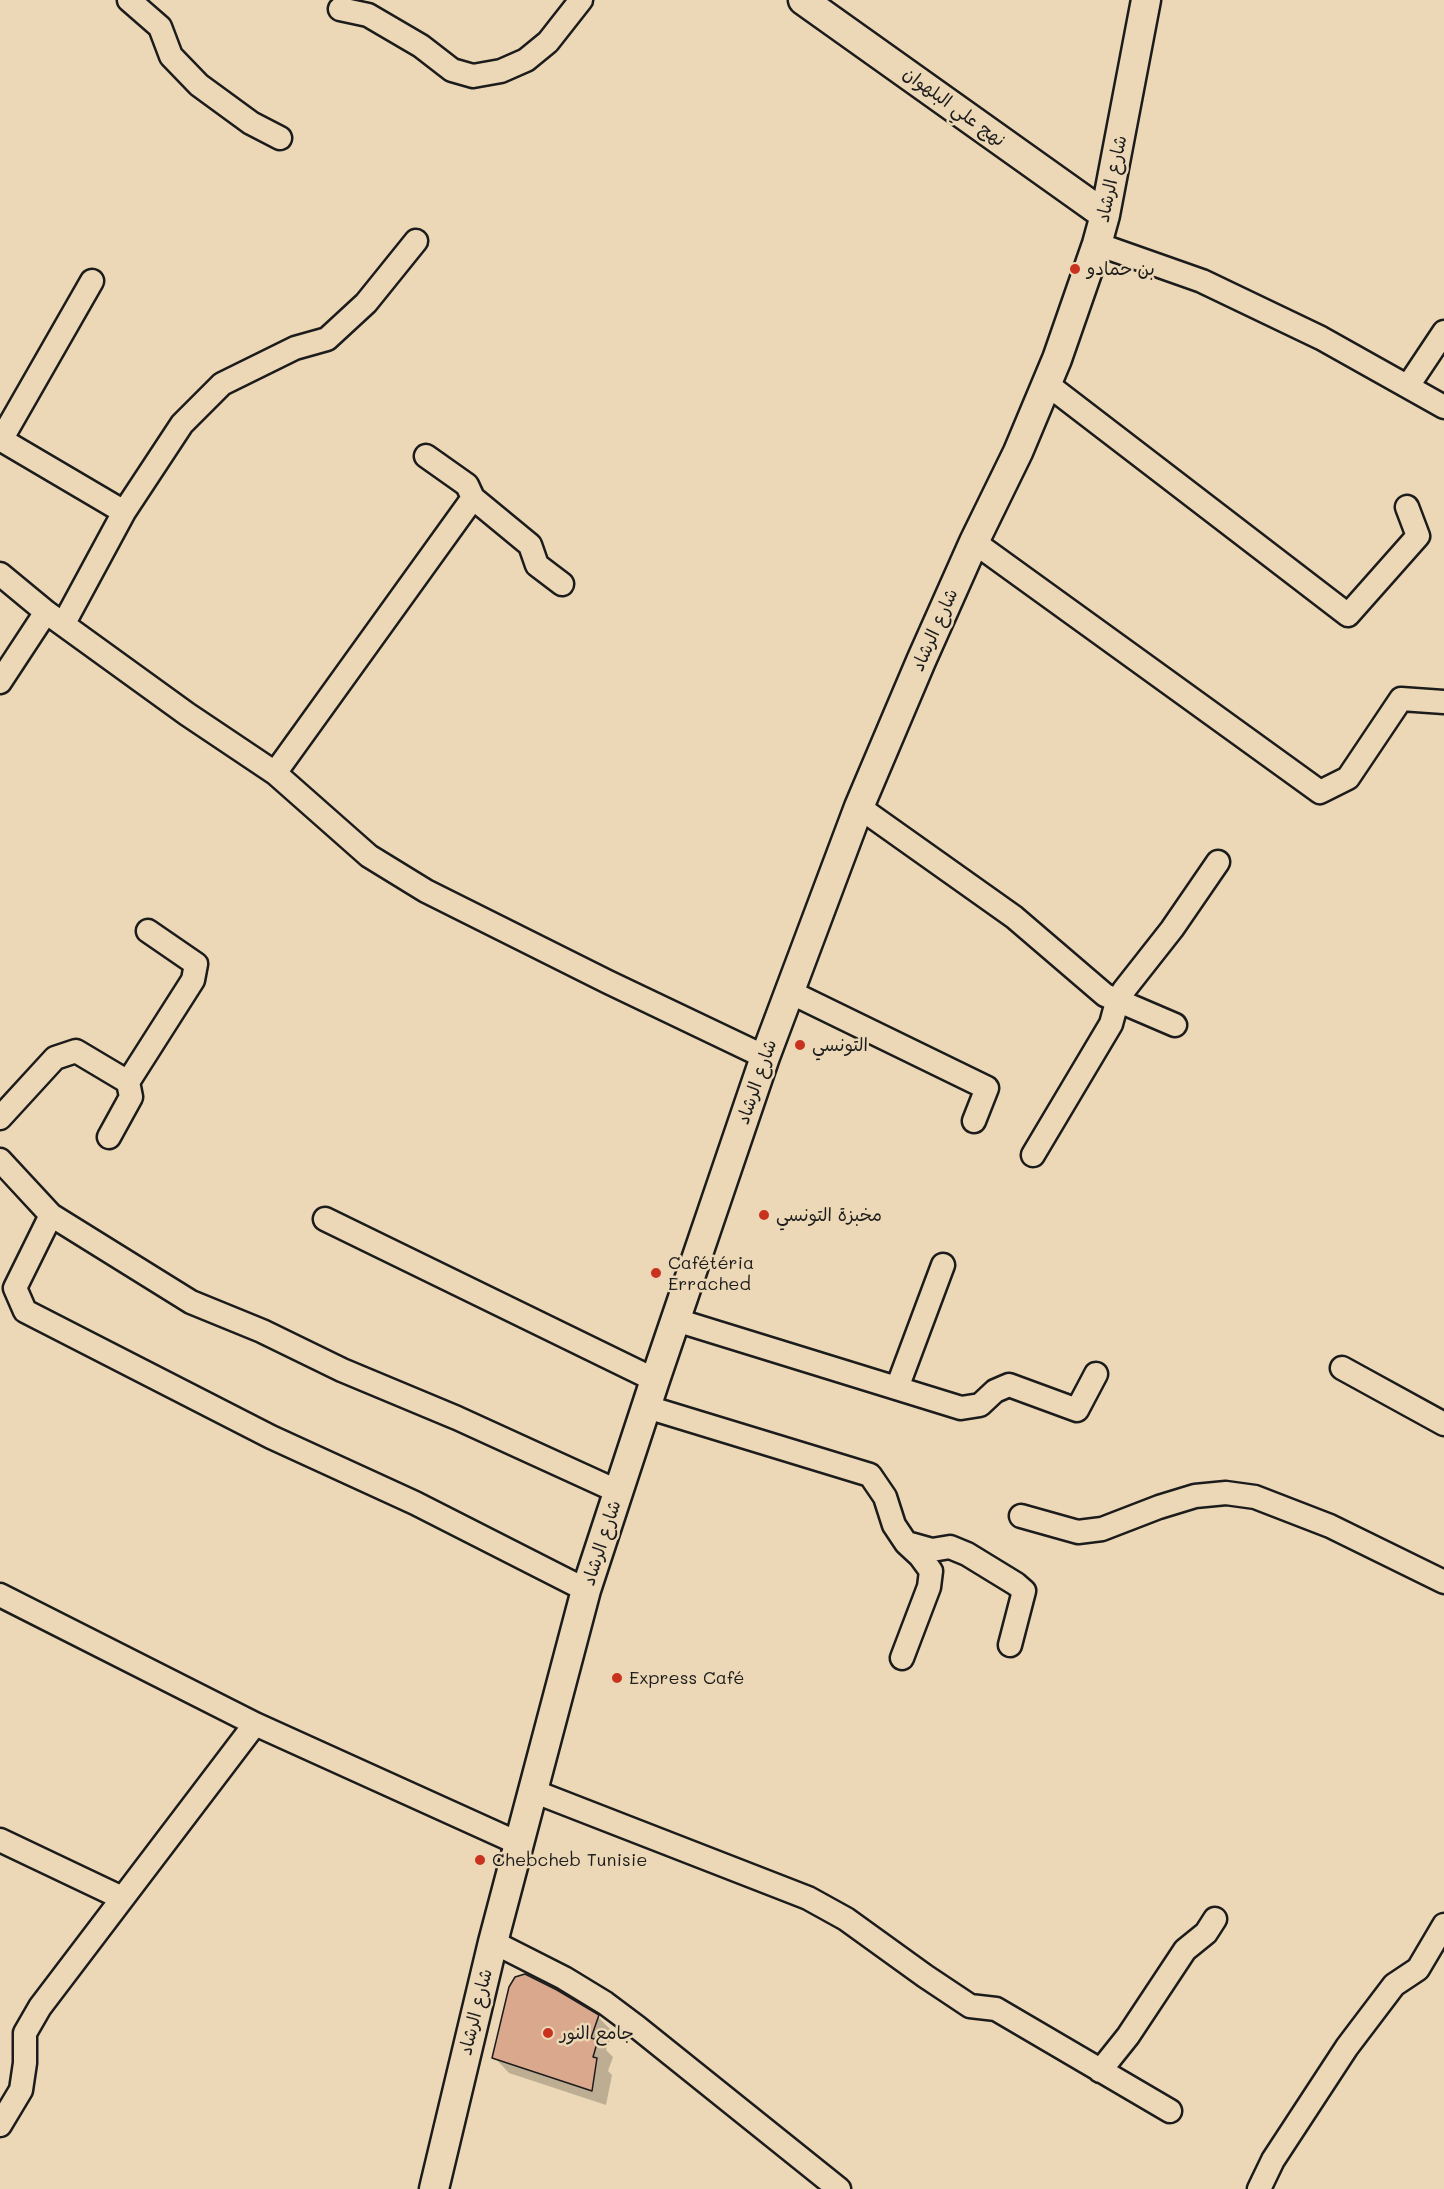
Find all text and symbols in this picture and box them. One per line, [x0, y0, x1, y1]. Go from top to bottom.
street label: نهج علي البلهوان [899, 63, 1009, 151]
street label: شارع الرشاد [1092, 134, 1132, 224]
place label: بن حمادو [1087, 258, 1155, 280]
marker: بن حمادو [1068, 262, 1082, 276]
street label: شارع الرشاد [907, 585, 963, 675]
place label: التونسي [812, 1034, 868, 1056]
street label: شارع الرشاد [732, 1037, 782, 1127]
marker: التونسي [793, 1038, 807, 1052]
place label: مخبزة التونسي [776, 1204, 882, 1226]
marker: مخبزة التونسي [757, 1208, 771, 1222]
place label: Cafétéria Errached [668, 1252, 754, 1294]
marker: Cafétéria Errached [649, 1266, 663, 1280]
street label: شارع الرشاد [578, 1498, 626, 1588]
place label: Express Café [629, 1667, 745, 1689]
marker: Express Café [610, 1671, 624, 1685]
place label: Chebcheb Tunisie [492, 1849, 647, 1871]
marker: Chebcheb Tunisie [473, 1853, 487, 1867]
street label: شارع الرشاد [455, 1967, 497, 2057]
place label: جامع النور [560, 2022, 634, 2044]
marker: جامع النور [541, 2026, 555, 2040]

